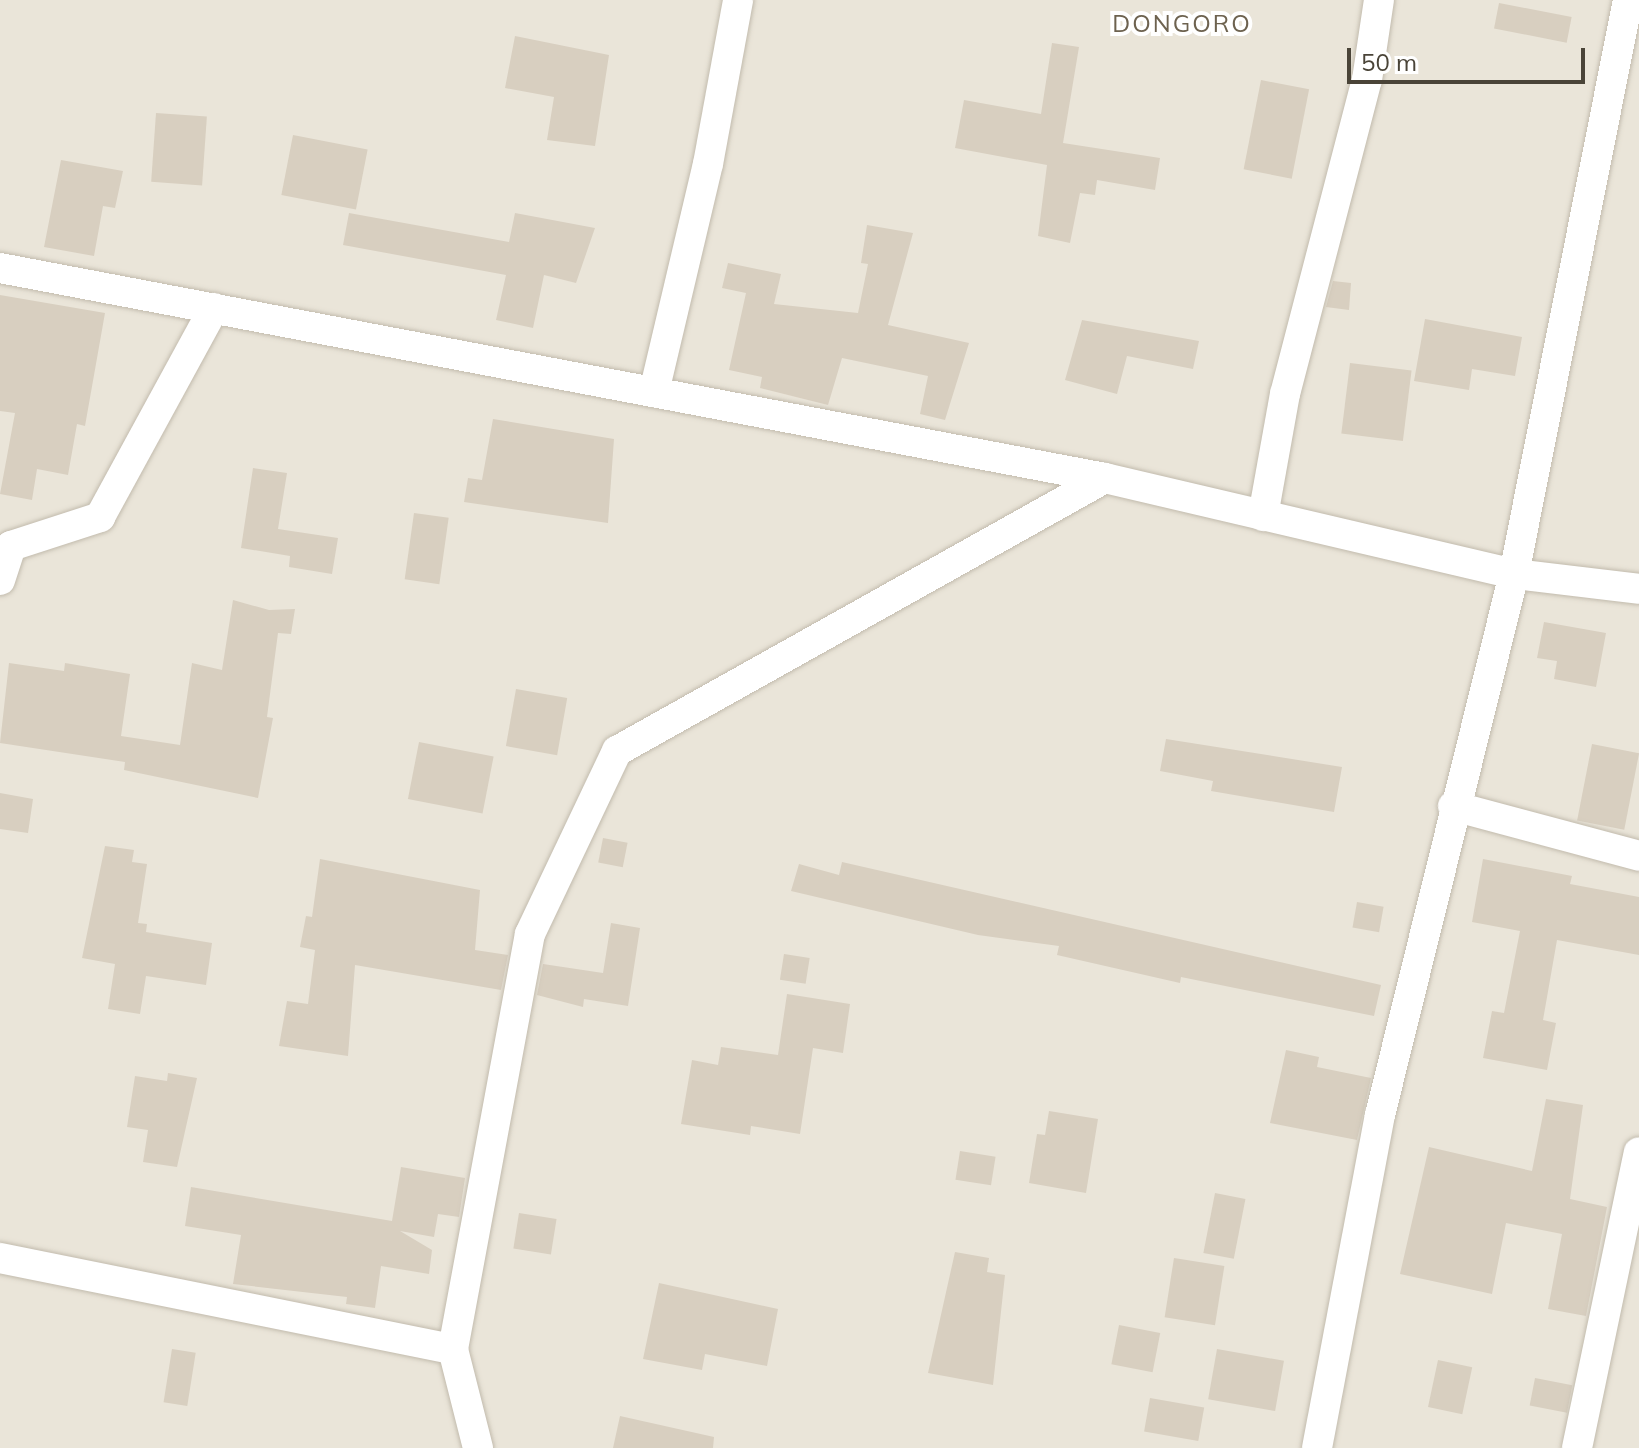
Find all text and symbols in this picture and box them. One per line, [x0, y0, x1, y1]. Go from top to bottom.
district label: DONGORO [1112, 10, 1252, 38]
scale bar [1351, 32, 1589, 82]
text: 50 m [1361, 47, 1417, 77]

